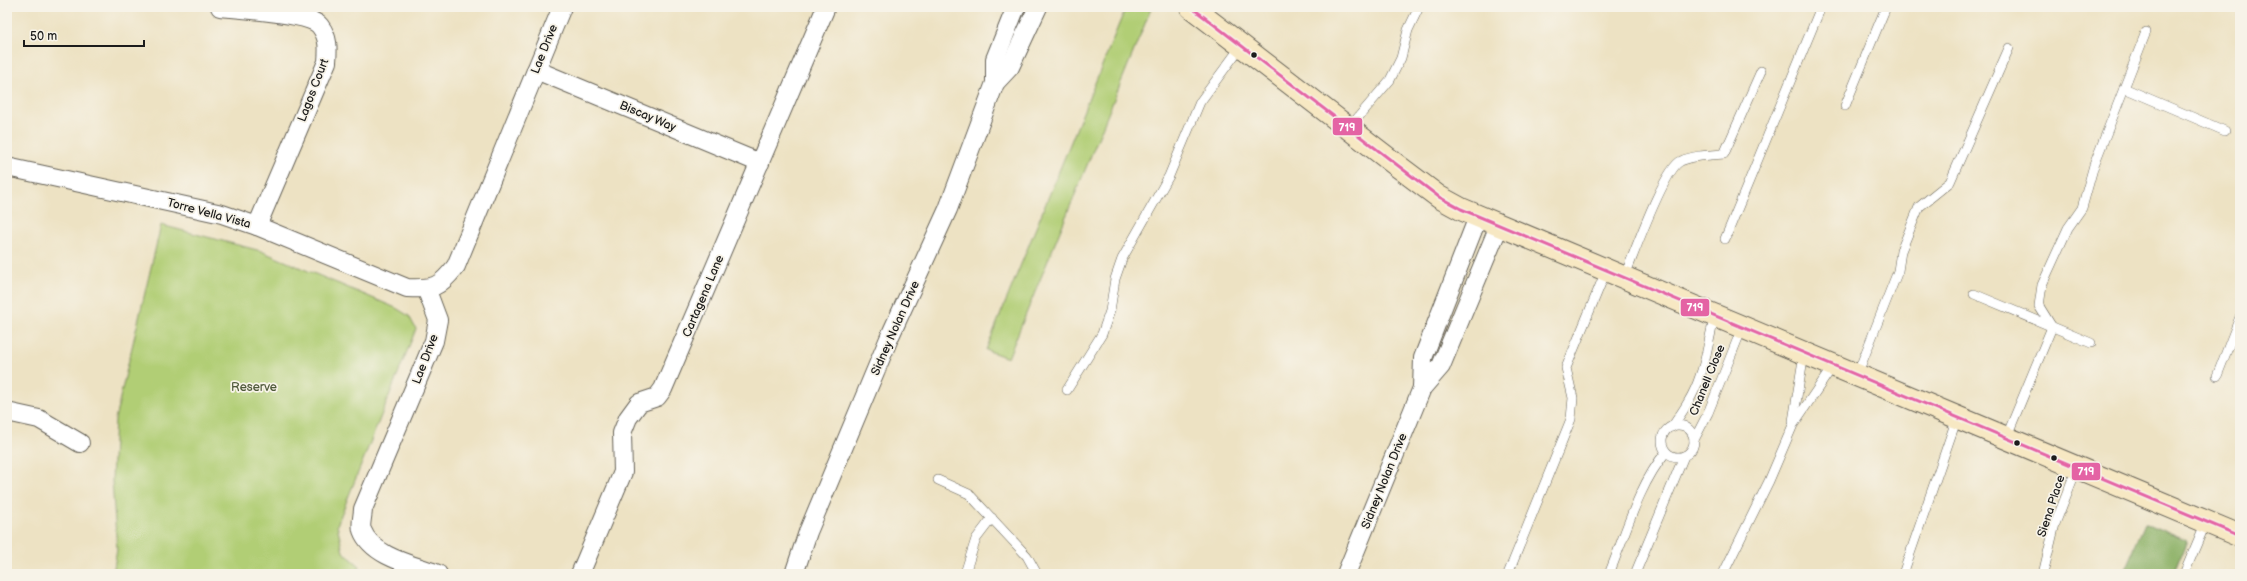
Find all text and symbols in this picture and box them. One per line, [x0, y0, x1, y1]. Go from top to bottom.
scale bar [24, 22, 144, 48]
street label: Lae Drive [528, 22, 561, 76]
text: 50 m [30, 29, 57, 44]
unlabelled marker [1249, 50, 1259, 60]
street label: Lagos Court [295, 56, 332, 124]
street label: Biscay Way [617, 98, 679, 135]
line badge: 719 [1332, 117, 1363, 136]
text: 719 [1338, 121, 1356, 134]
street label: Torre Vella Vista [165, 195, 253, 232]
street label: Cartagena Lane [679, 253, 728, 340]
street label: Sidney Nolan Drive [868, 279, 923, 378]
line badge: 719 [1680, 298, 1710, 317]
text: 719 [1686, 301, 1704, 314]
street label: Lae Drive [409, 332, 442, 386]
street label: Chanell Close [1686, 342, 1729, 418]
park label: Reserve [231, 380, 277, 395]
street label: Sidney Nolan Drive [1358, 431, 1411, 531]
unlabelled marker [2012, 438, 2022, 448]
unlabelled marker [2049, 453, 2059, 463]
line badge: 719 [2071, 462, 2101, 481]
text: 719 [2077, 465, 2095, 478]
street label: Siena Place [2034, 473, 2069, 539]

